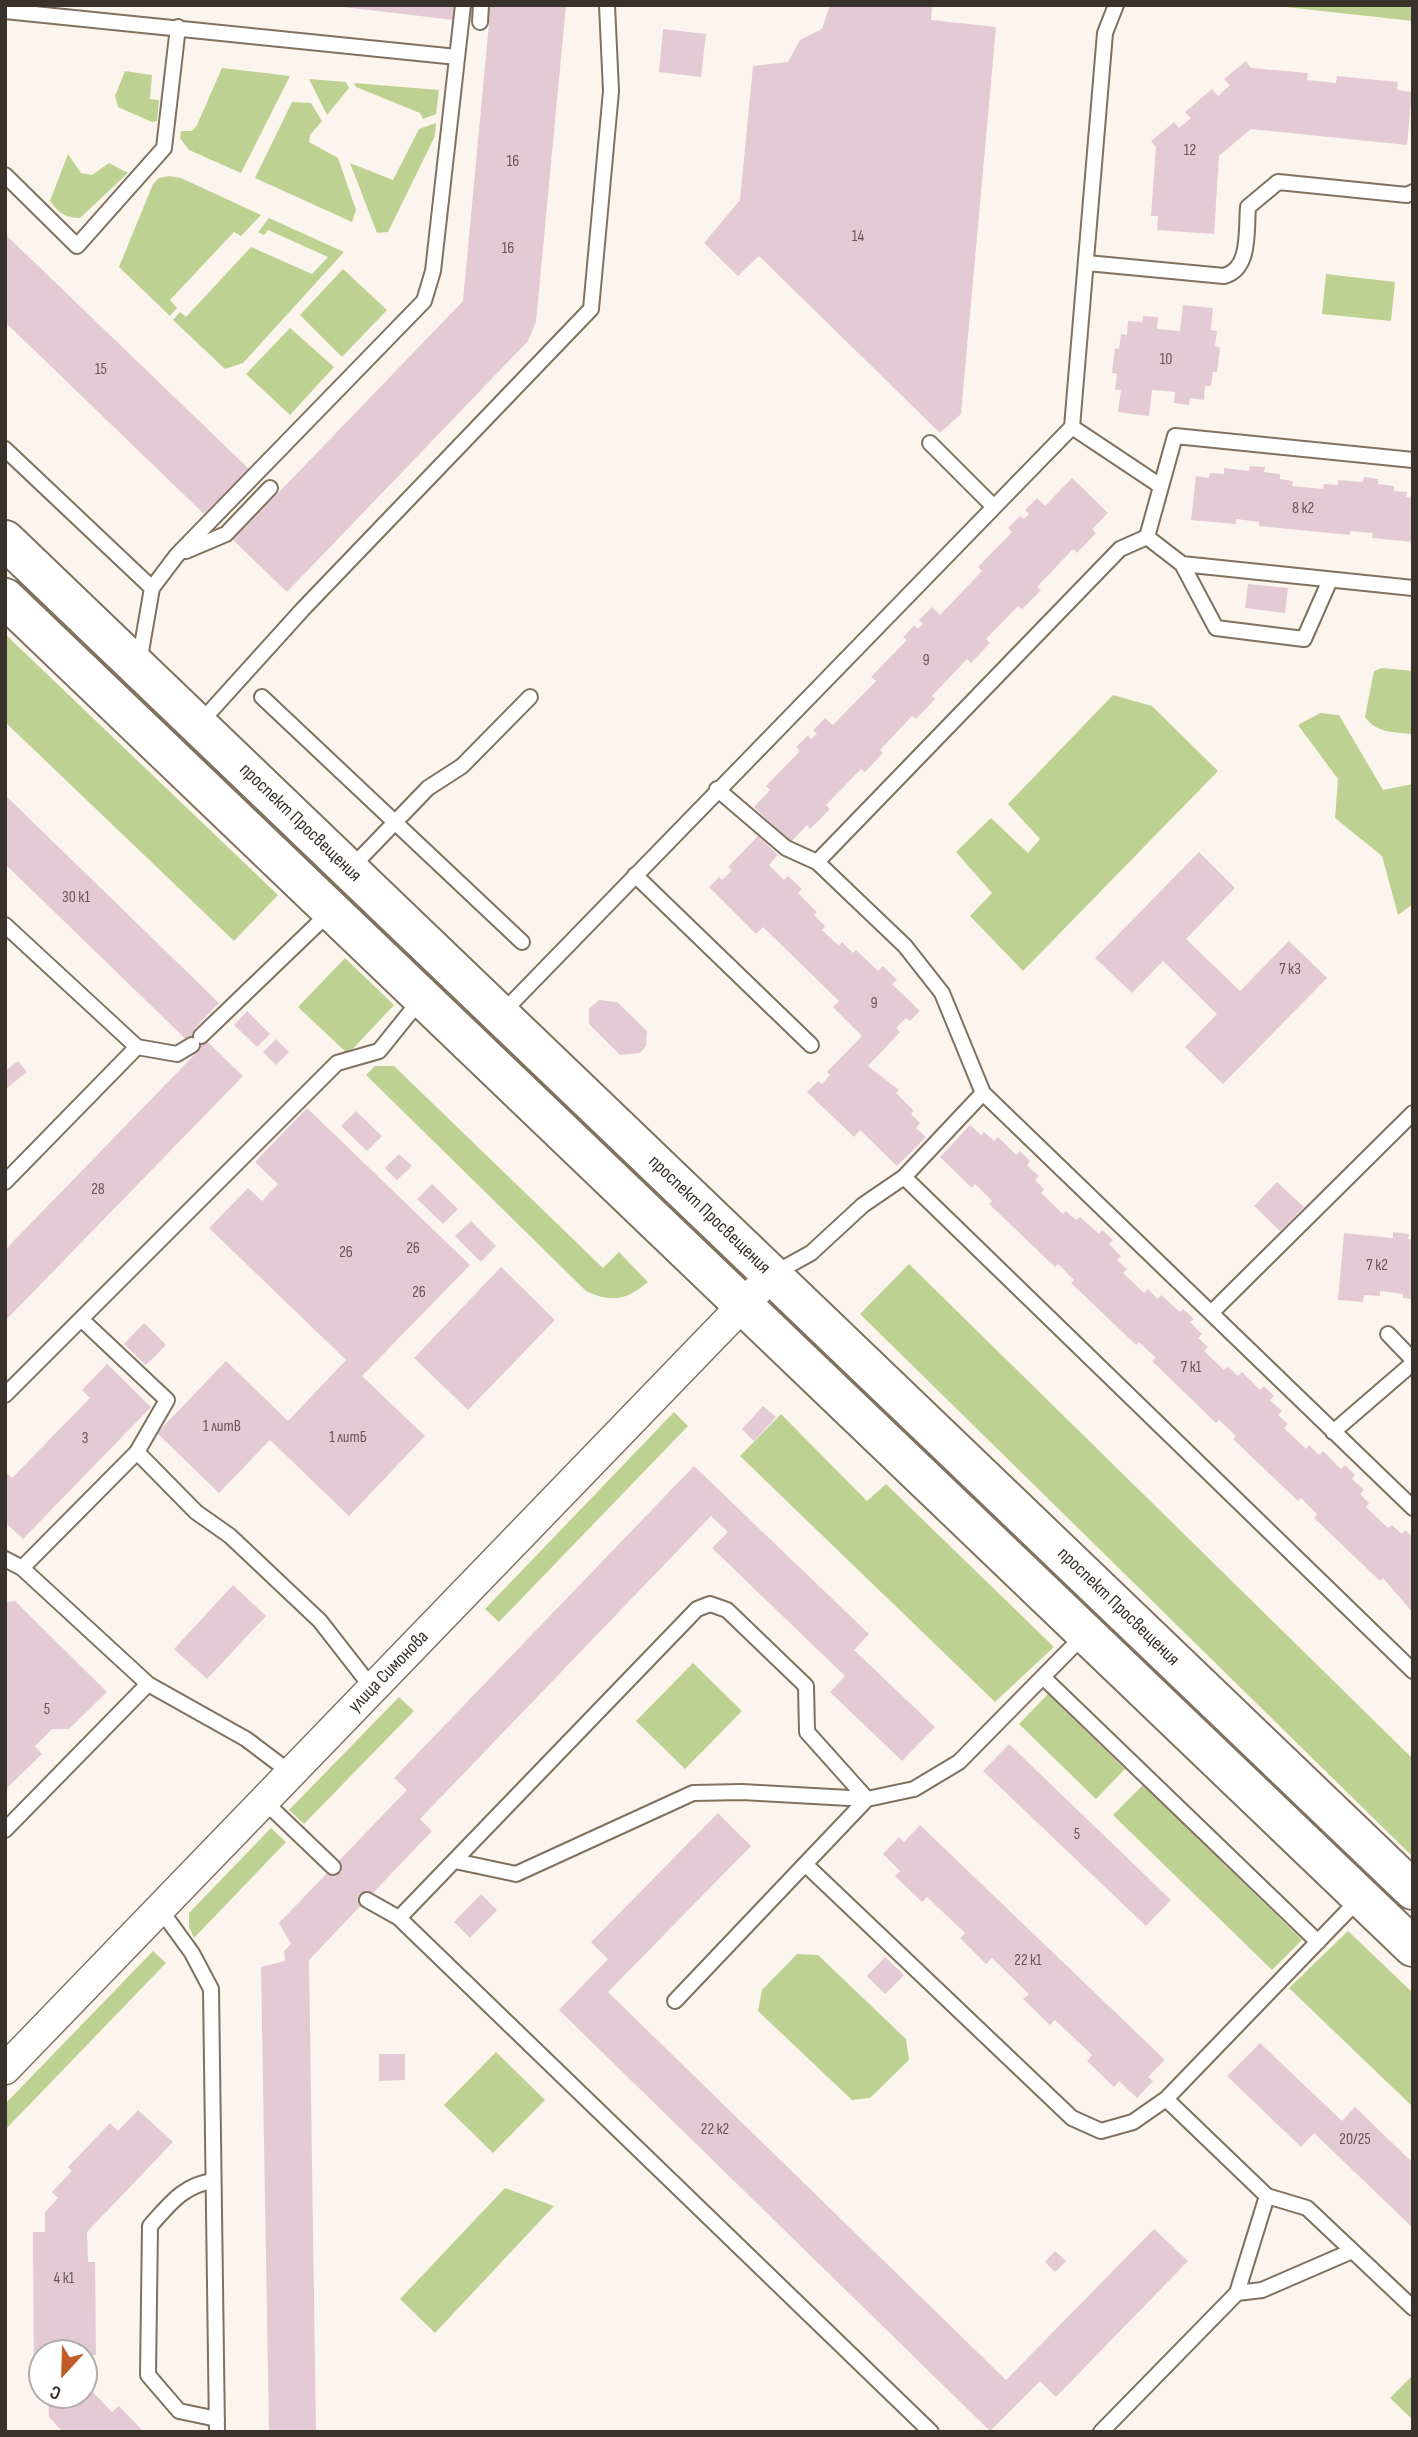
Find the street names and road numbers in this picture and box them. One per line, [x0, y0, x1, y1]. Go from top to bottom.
street label: проспект Просвещения [234, 759, 366, 887]
street label: проспект Просвещения [643, 1151, 775, 1279]
street label: проспект Просвещения [1052, 1543, 1184, 1671]
street label: улица Симонова [344, 1626, 434, 1718]

